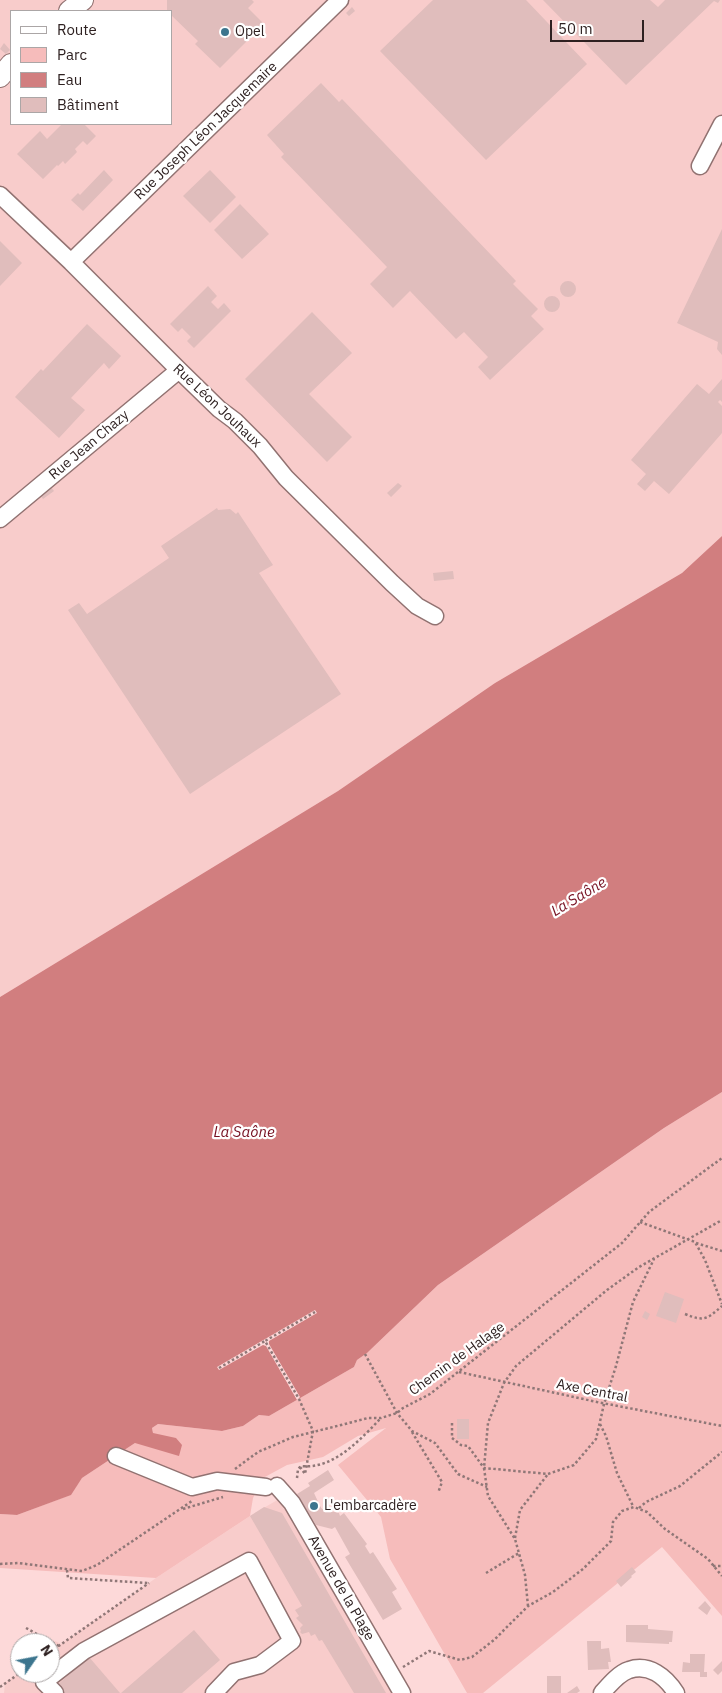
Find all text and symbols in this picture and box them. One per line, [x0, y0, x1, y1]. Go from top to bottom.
legend [10, 10, 172, 125]
scale bar [552, 10, 646, 42]
text: 50 m [558, 19, 593, 38]
text: Route [57, 20, 97, 39]
place label: Opel [235, 24, 265, 40]
marker: Opel [219, 26, 231, 38]
text: Parc [57, 45, 87, 64]
street label: Rue Joseph Léon Jacquemaire [131, 58, 281, 204]
text: Eau [57, 70, 82, 89]
text: Bâtiment [57, 95, 119, 114]
street label: Rue Léon Jouhaux [169, 361, 265, 451]
street label: Rue Jean Chazy [46, 407, 132, 483]
water label: La Saône [548, 874, 610, 920]
water label: La Saône [213, 1124, 275, 1142]
street label: Chemin de Halage [406, 1319, 508, 1399]
street label: Axe Central [555, 1376, 629, 1406]
place label: L'embarcadère [324, 1498, 417, 1514]
marker: L'embarcadère [308, 1500, 320, 1512]
street label: Avenue de la Plage [304, 1532, 378, 1644]
north arrow [10, 1633, 60, 1683]
text: N [36, 1641, 57, 1660]

